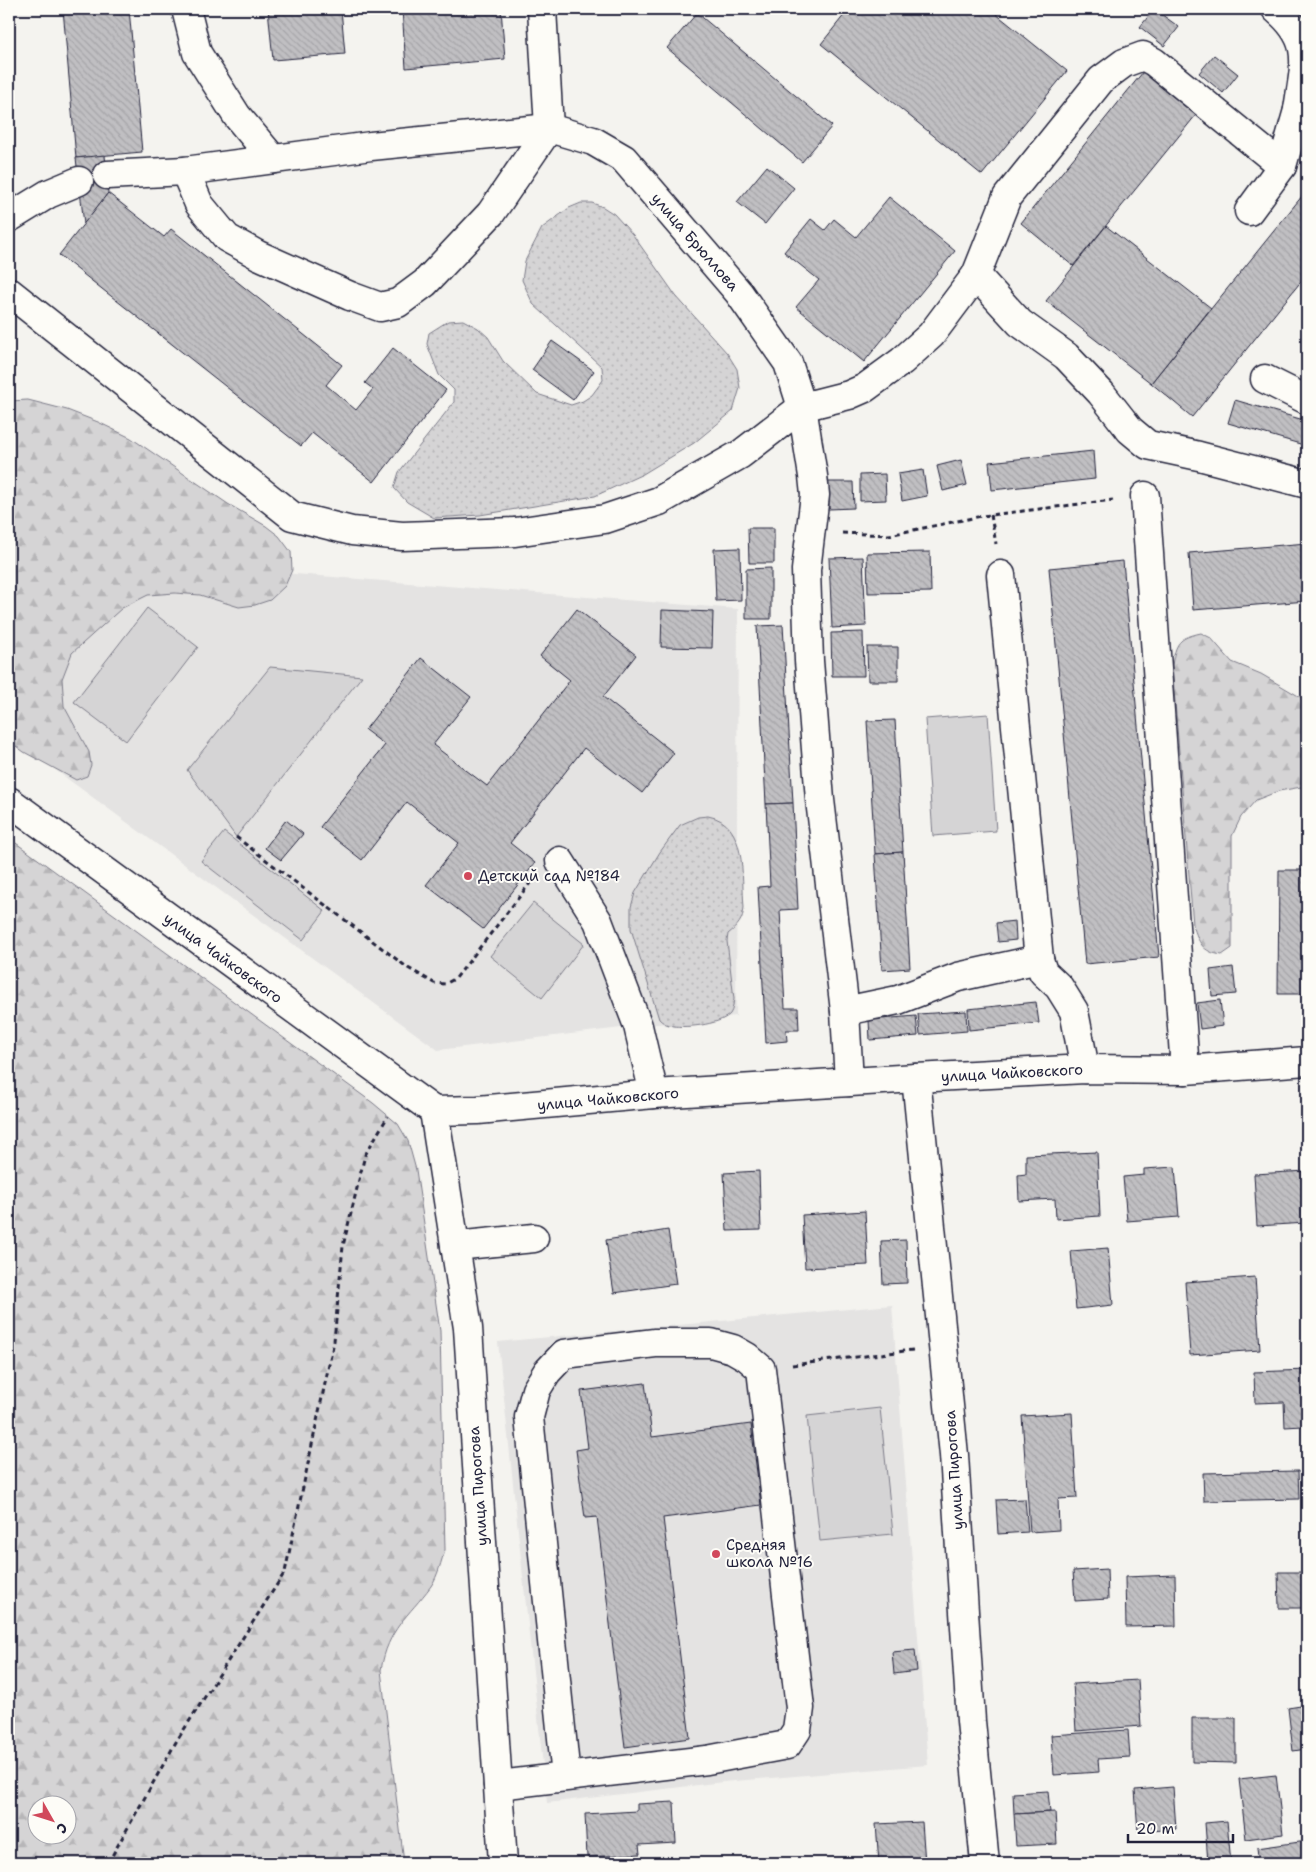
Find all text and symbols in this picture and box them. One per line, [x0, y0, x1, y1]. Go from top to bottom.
street label: улица Брюллова [647, 189, 744, 296]
place label: Детский сад №184 [478, 866, 620, 886]
marker: Детский сад №184 [462, 870, 474, 882]
street label: улица Чайковского [160, 908, 286, 1008]
street label: улица Чайковского [941, 1059, 1083, 1087]
street label: улица Чайковского [536, 1083, 680, 1115]
street label: улица Пирогова [940, 1409, 968, 1530]
street label: улица Пирогова [464, 1425, 492, 1546]
place label: Средняя школа №16 [726, 1535, 813, 1572]
marker: Средняя школа №16 [710, 1548, 722, 1560]
north arrow [28, 1794, 78, 1844]
scale bar [1128, 1812, 1234, 1844]
text: С [52, 1819, 72, 1837]
text: 20 m [1136, 1819, 1175, 1839]

